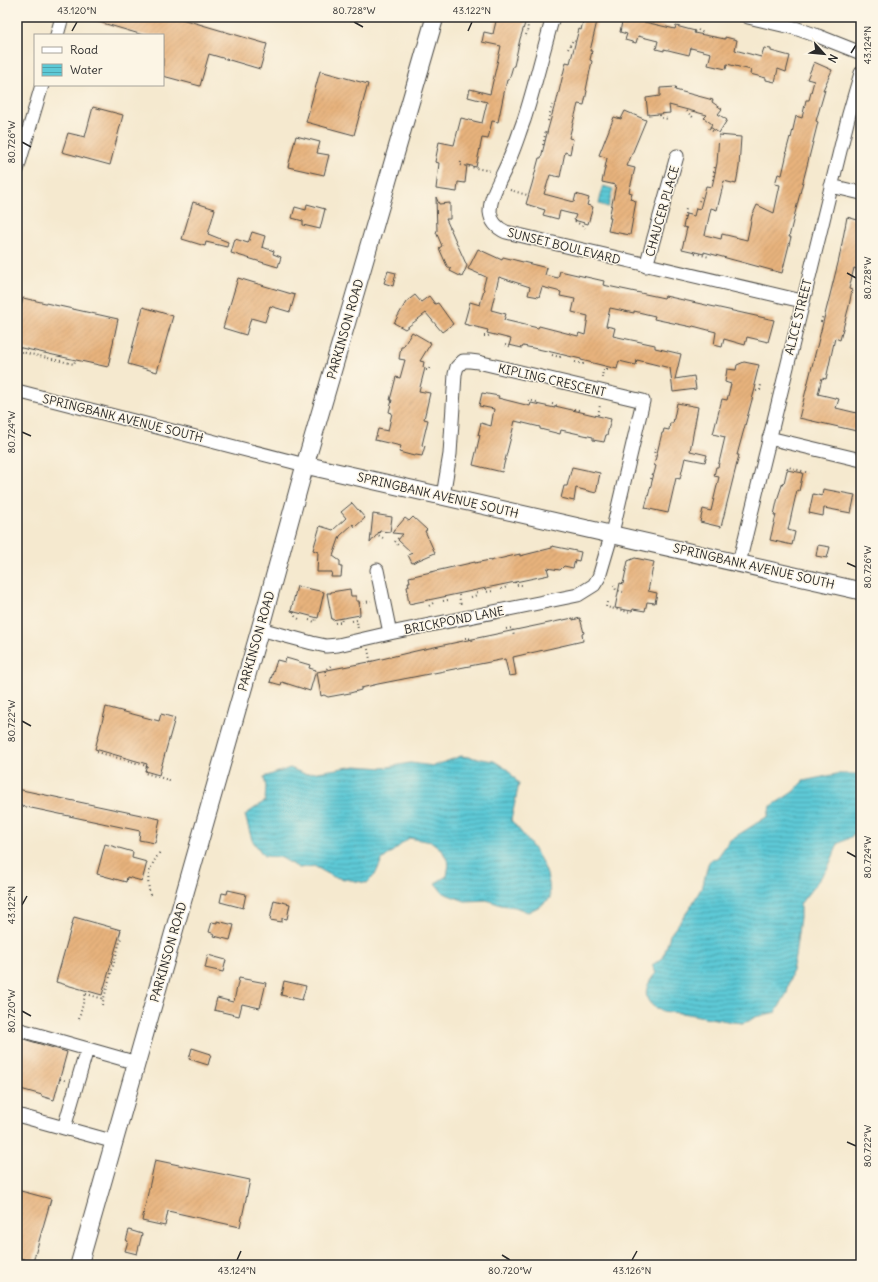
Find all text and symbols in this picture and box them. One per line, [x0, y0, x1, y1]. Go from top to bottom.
text: 43.120°N [57, 4, 97, 17]
text: 80.728°W [333, 4, 375, 17]
text: 43.122°N [453, 4, 491, 17]
text: 43.124°N [861, 26, 874, 64]
legend [34, 34, 164, 86]
north arrow [804, 34, 844, 74]
text: Road [70, 42, 98, 57]
text: N [825, 52, 841, 65]
text: Water [70, 62, 103, 77]
text: 80.726°W [5, 121, 18, 164]
street label: CHAUCER PLACE [642, 164, 682, 258]
street label: SUNSET BOULEVARD [506, 225, 622, 267]
text: 80.728°W [861, 257, 874, 299]
street label: PARKINSON ROAD [324, 277, 366, 381]
street label: ALICE STREET [781, 277, 815, 357]
street label: KIPLING CRESCENT [497, 360, 607, 400]
street label: SPRINGBANK AVENUE SOUTH [41, 391, 205, 445]
text: 80.724°W [5, 411, 18, 453]
street label: SPRINGBANK AVENUE SOUTH [356, 469, 521, 521]
street label: SPRINGBANK AVENUE SOUTH [672, 540, 837, 592]
text: 80.726°W [861, 546, 874, 589]
street label: PARKINSON ROAD [235, 589, 277, 693]
street label: BRICKPOND LANE [403, 603, 505, 637]
text: 80.722°W [5, 700, 18, 742]
text: 80.724°W [861, 836, 874, 878]
text: 43.122°N [5, 886, 18, 924]
street label: PARKINSON ROAD [147, 900, 189, 1004]
text: 80.720°W [5, 989, 18, 1033]
text: 80.722°W [861, 1125, 874, 1167]
text: 43.124°N [218, 1264, 256, 1277]
text: 80.720°W [488, 1264, 532, 1277]
text: 43.126°N [613, 1264, 651, 1277]

